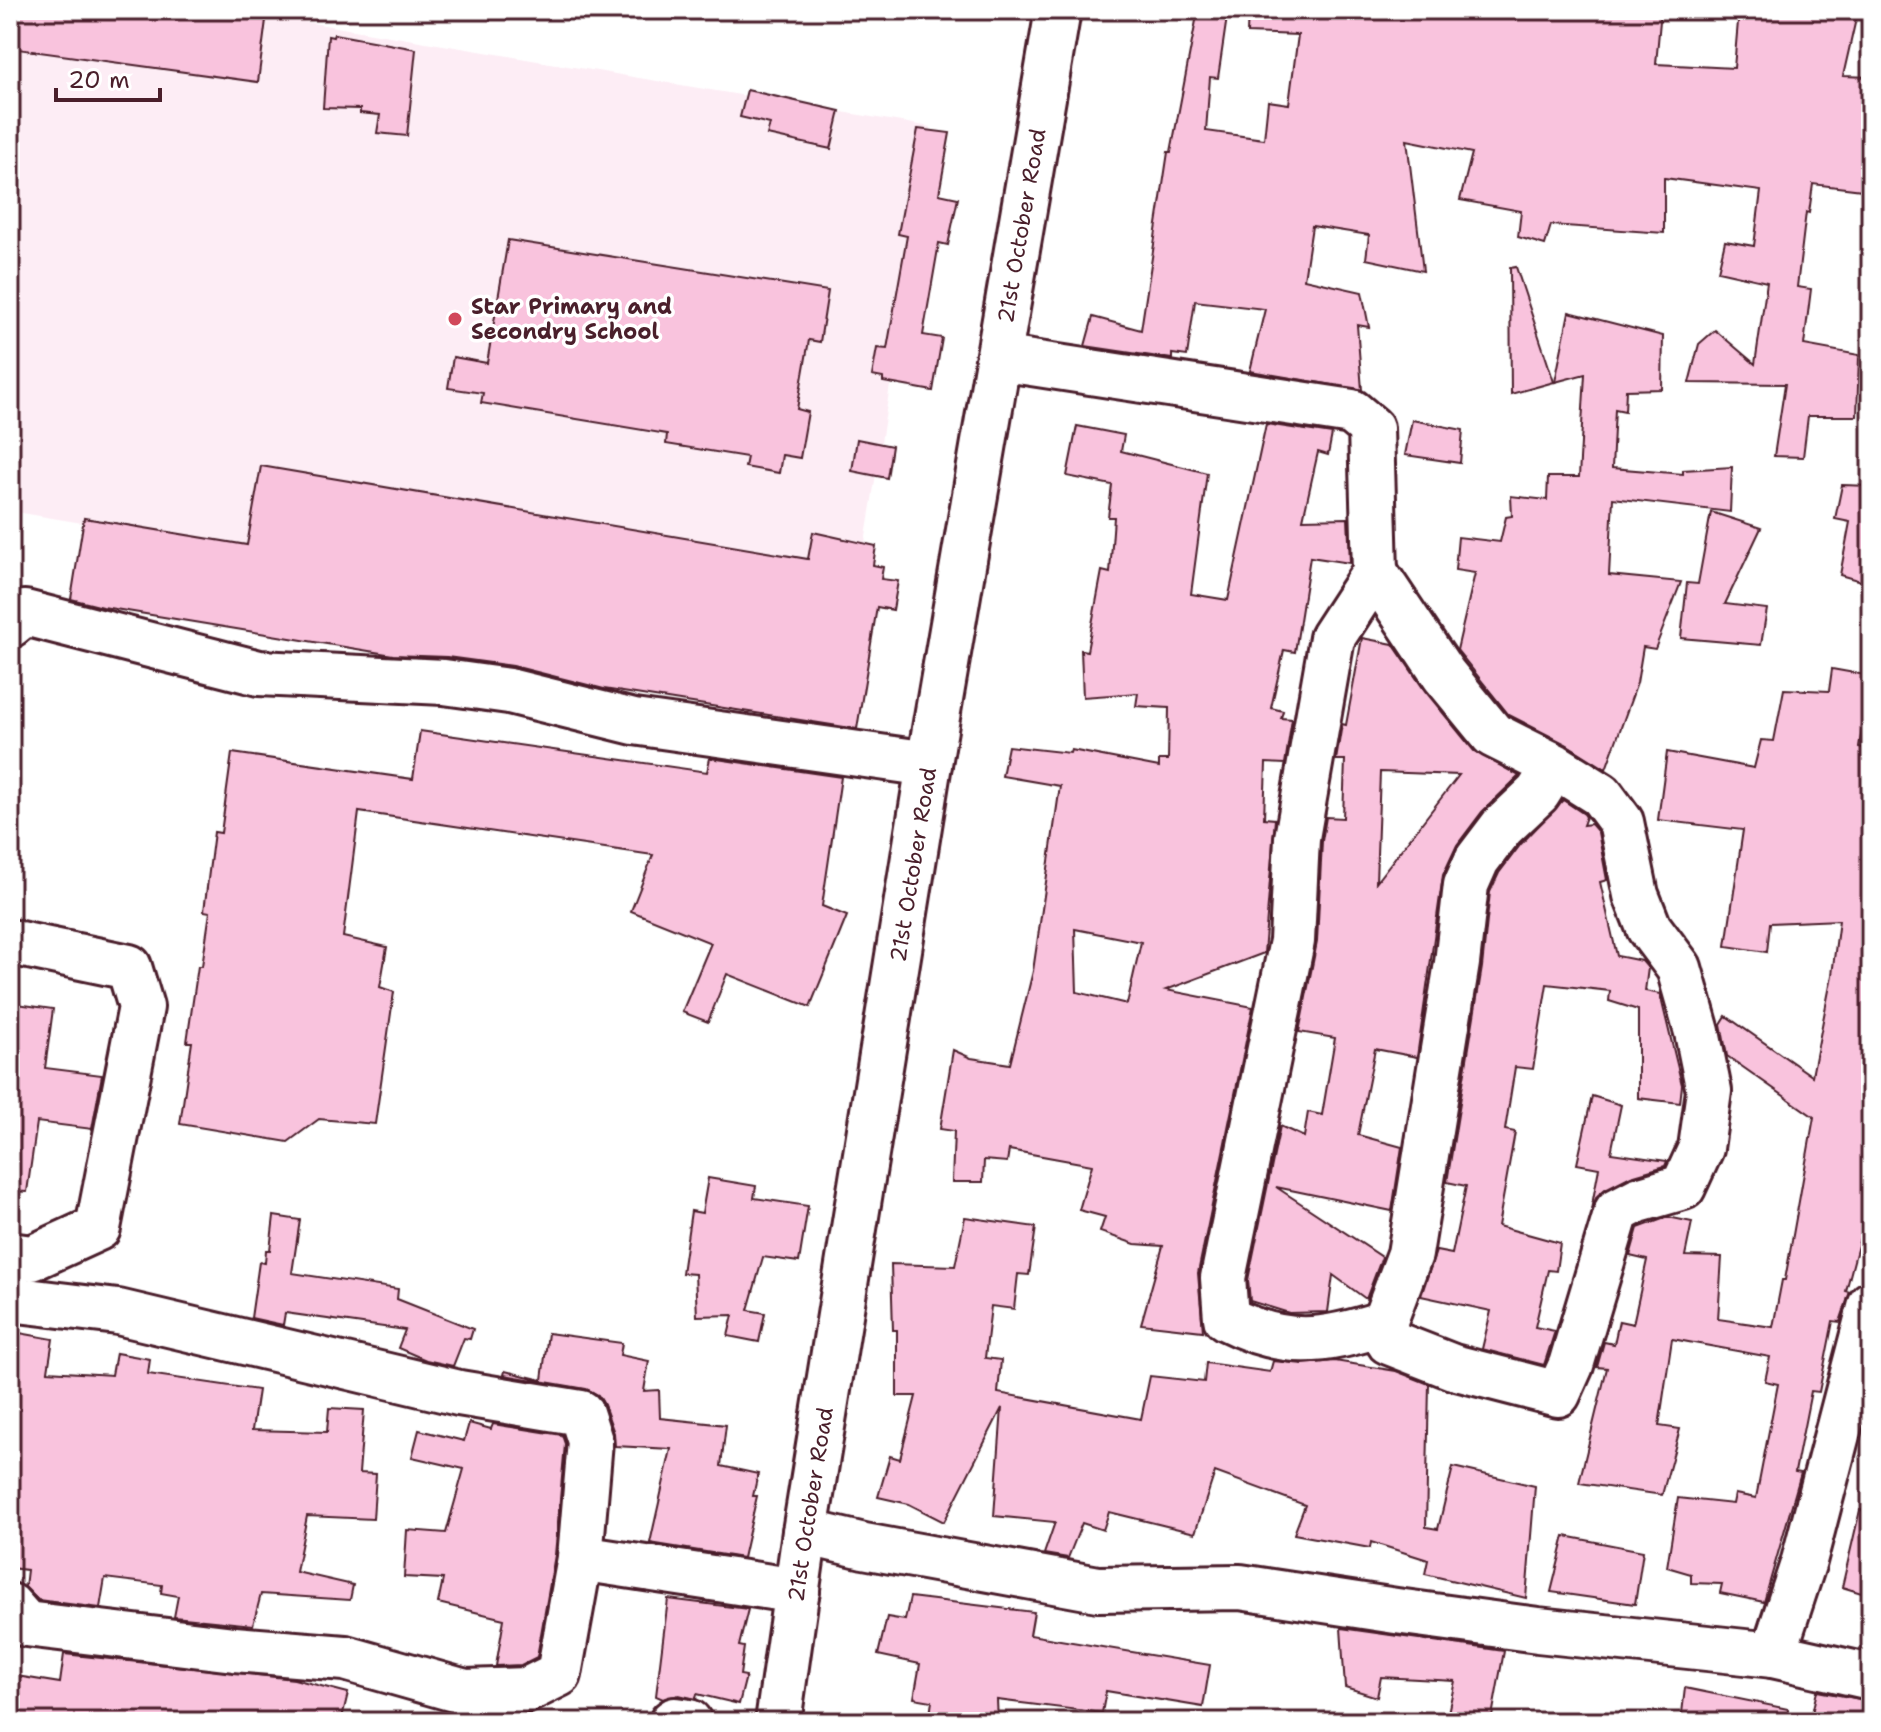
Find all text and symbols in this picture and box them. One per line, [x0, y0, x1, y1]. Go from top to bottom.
scale bar [56, 52, 160, 102]
text: 20 m [68, 64, 130, 96]
street label: 21st October Road [991, 126, 1052, 325]
place label: Star Primary and Secondry School [471, 292, 672, 346]
marker: Star Primary and Secondry School [446, 310, 464, 328]
street label: 21st October Road [883, 765, 943, 964]
street label: 21st October Road [781, 1405, 840, 1604]

